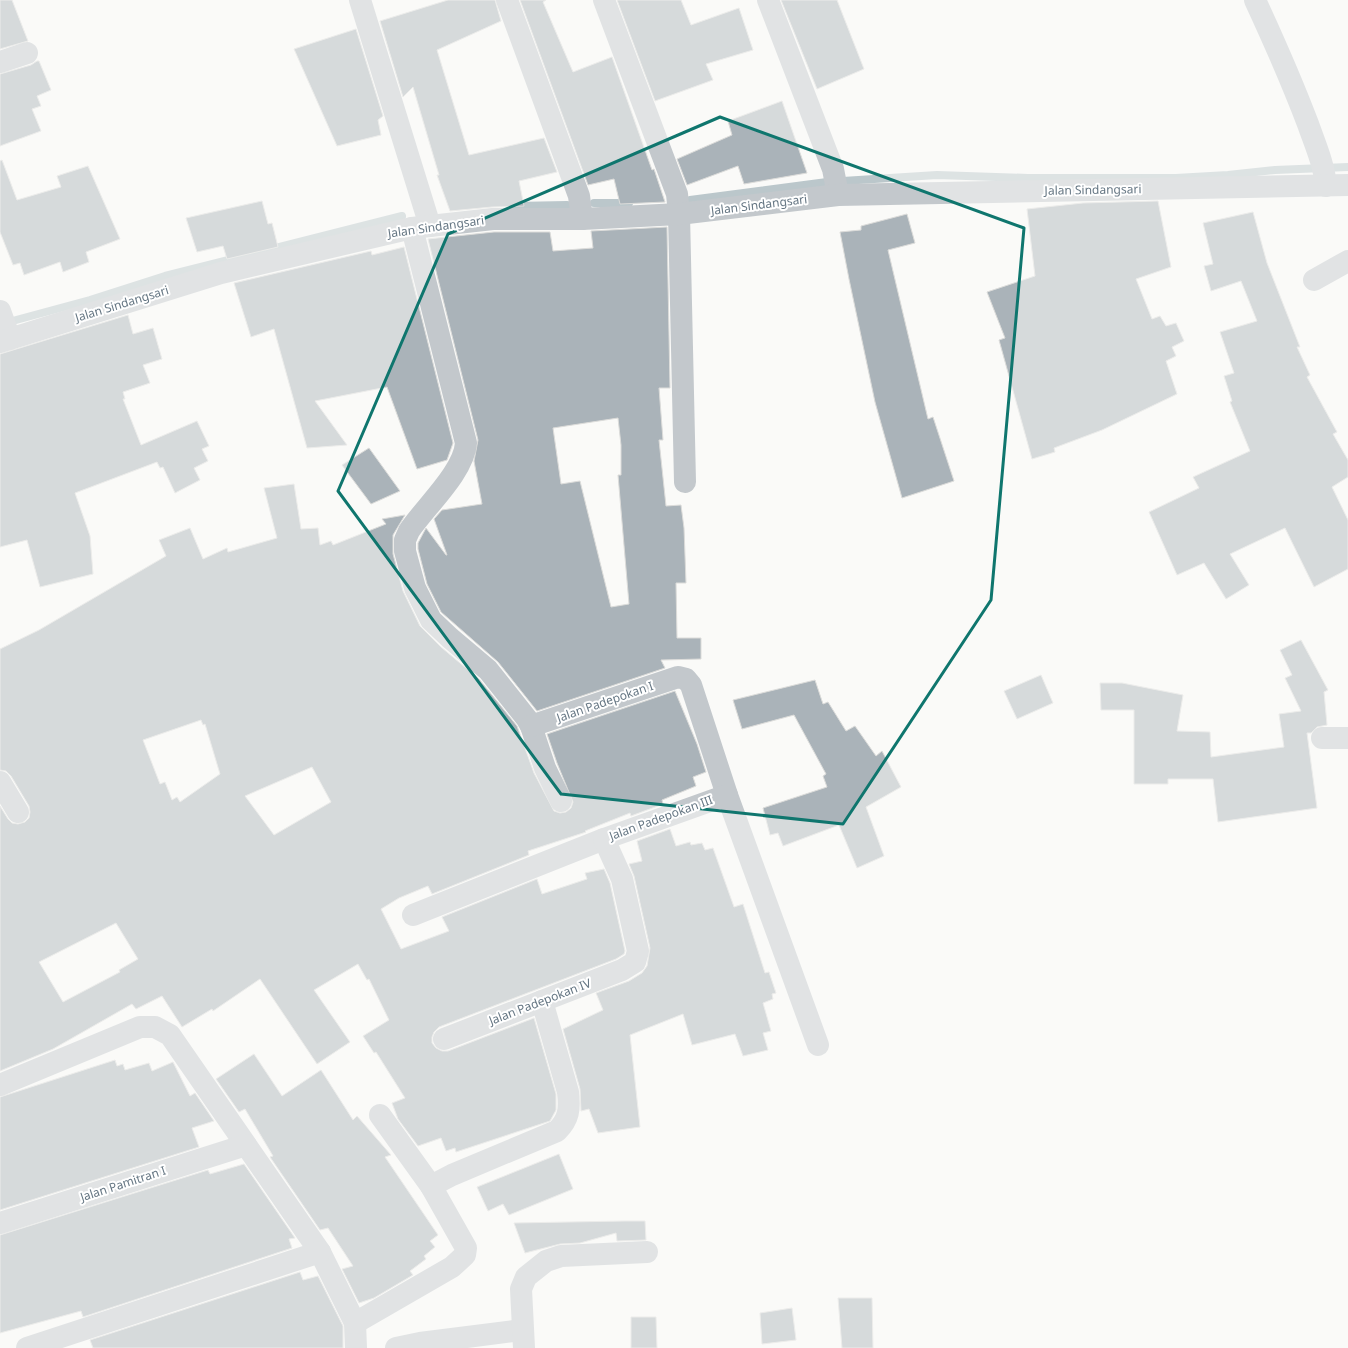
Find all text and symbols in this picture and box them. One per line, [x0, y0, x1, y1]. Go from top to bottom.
street label: Jalan Sindangsari [1043, 180, 1142, 199]
street label: Jalan Sindangsari [709, 190, 808, 219]
street label: Jalan Sindangsari [386, 211, 485, 242]
street label: Jalan Sindangsari [72, 281, 171, 326]
street label: Jalan Padepokan I [553, 677, 655, 726]
street label: Jalan Padepokan III [606, 791, 715, 845]
street label: Jalan Padepokan IV [485, 974, 594, 1029]
street label: Jalan Pamitran I [77, 1162, 168, 1206]

